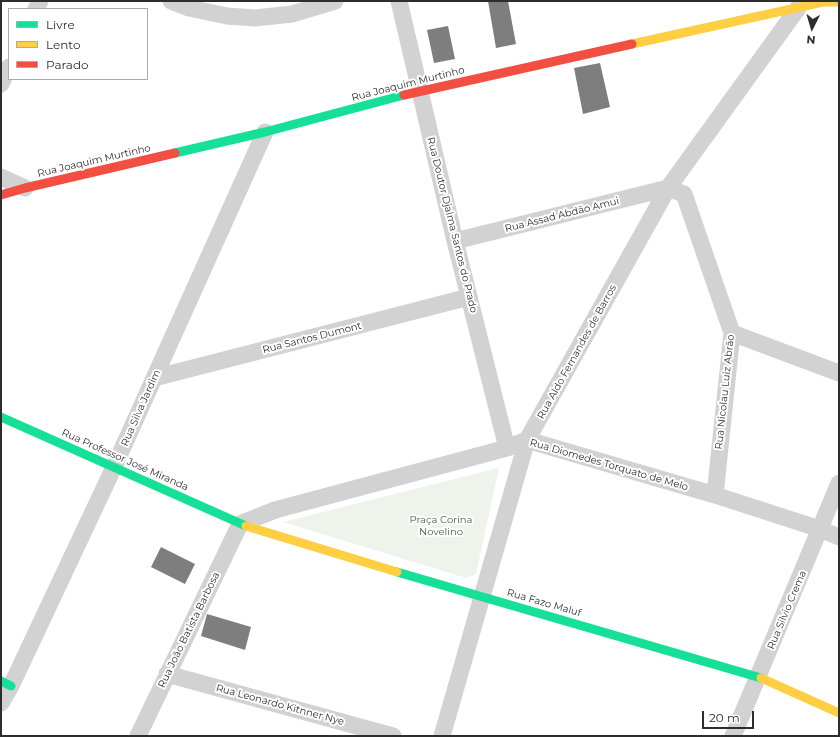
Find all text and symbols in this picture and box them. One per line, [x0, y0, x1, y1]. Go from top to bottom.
legend [8, 8, 148, 80]
north arrow [792, 8, 832, 48]
text: Livre [46, 17, 75, 32]
text: N [806, 33, 816, 47]
text: Lento [46, 37, 81, 52]
text: Parado [46, 57, 89, 72]
street label: Rua Joaquim Murtinho [350, 64, 466, 104]
street label: Rua Doutor Djalma Santos do Prado [424, 136, 480, 314]
street label: Rua Joaquim Murtinho [36, 142, 152, 180]
street label: Rua Assad Abdão Amui [504, 195, 620, 235]
street label: Rua Aldo Fernandes de Barros [535, 283, 619, 421]
street label: Rua Santos Dumont [261, 320, 363, 356]
street label: Rua Nicolau Luiz Abrão [713, 334, 737, 450]
street label: Rua Silva Jardim [119, 368, 163, 448]
street label: Rua Professor José Miranda [60, 427, 190, 493]
street label: Rua Diomedes Torquato de Melo [528, 437, 690, 493]
park label: Praça Corina Novelino [409, 514, 473, 538]
street label: Rua Silvio Crema [765, 569, 809, 651]
street label: Rua João Batista Barbosa [156, 570, 222, 690]
street label: Rua Fazo Maluf [506, 587, 582, 619]
street label: Rua Leonardo Kitnner Nye [215, 682, 345, 728]
scale bar [704, 703, 756, 729]
text: 20 m [709, 710, 740, 725]

